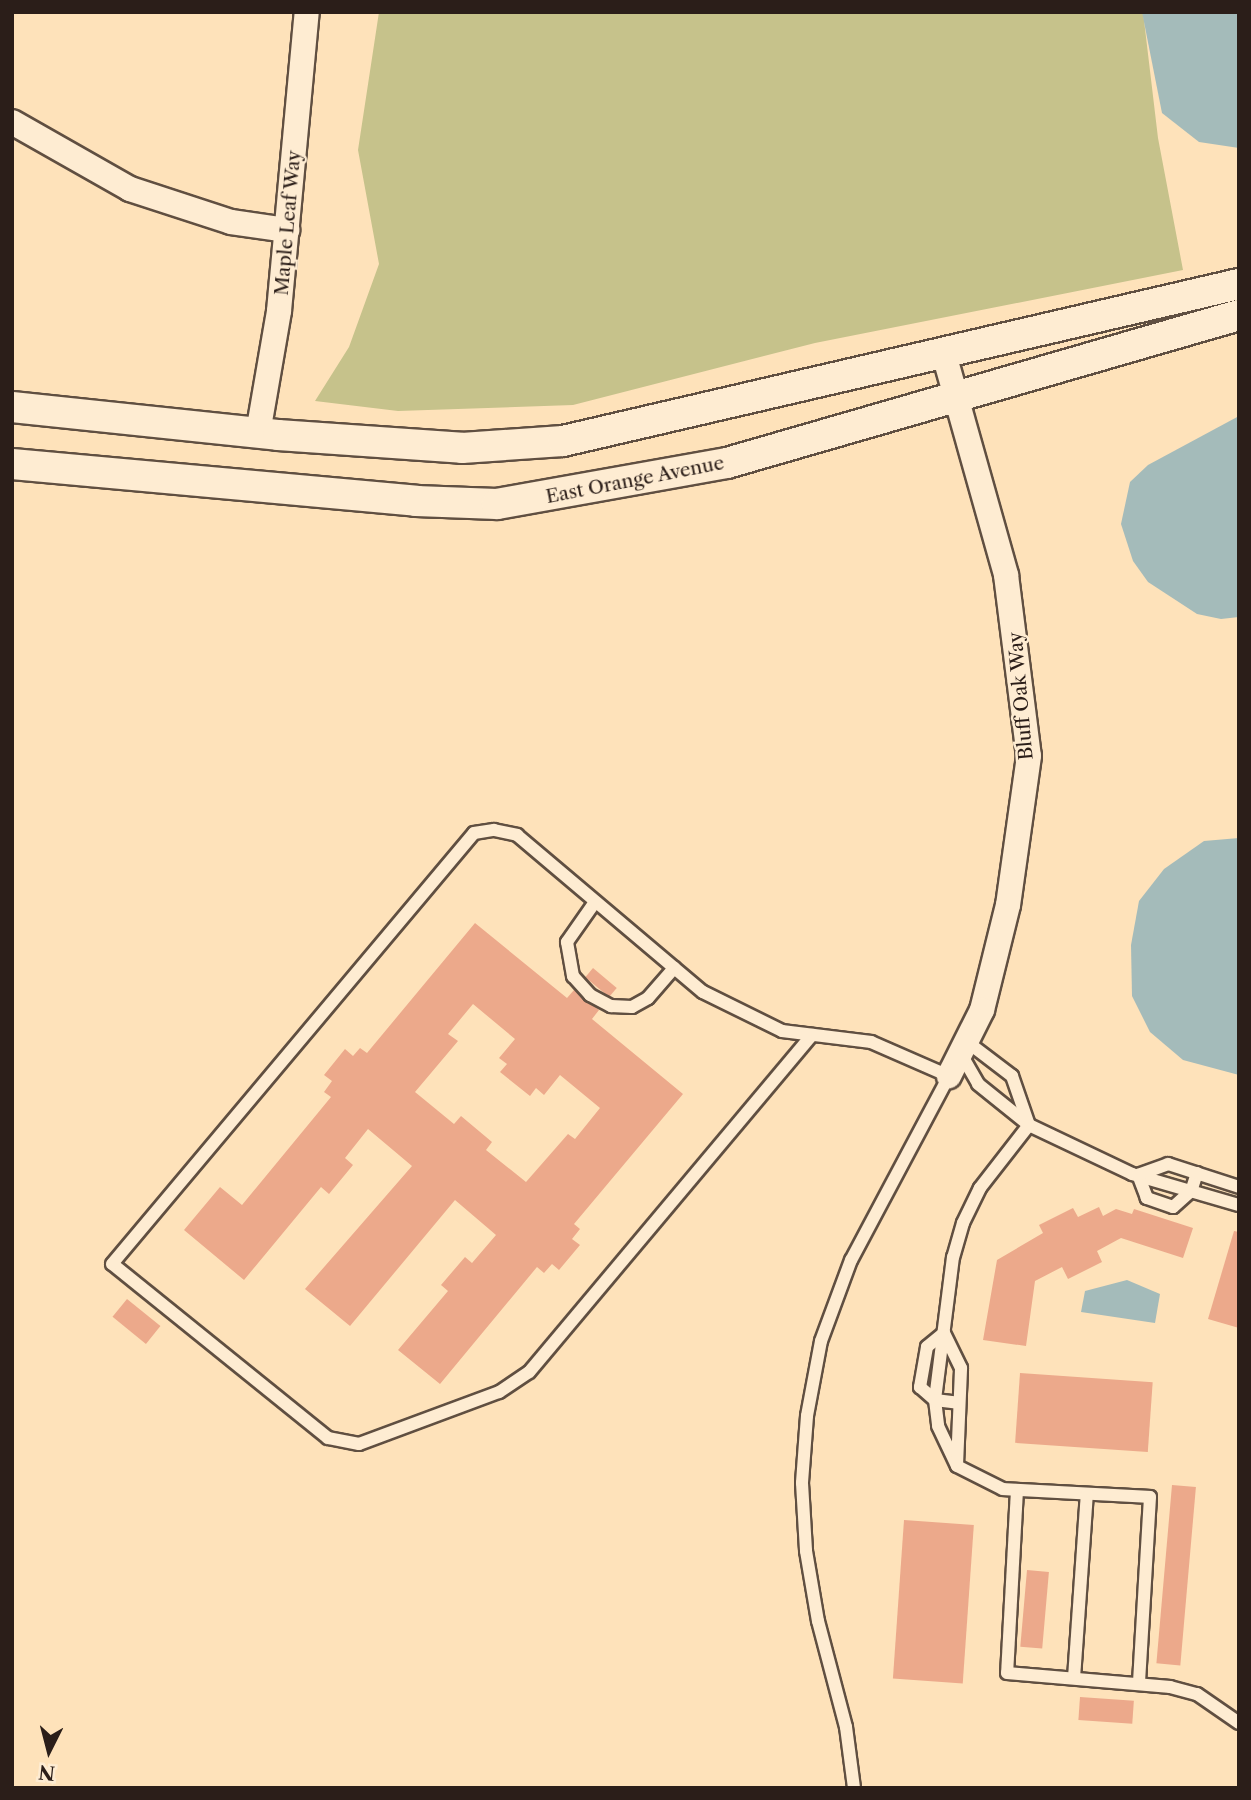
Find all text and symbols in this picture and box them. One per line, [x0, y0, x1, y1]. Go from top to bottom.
street label: Maple Leaf Way [270, 149, 306, 297]
street label: East Orange Avenue [544, 451, 726, 509]
street label: Bluff Oak Way [1004, 630, 1038, 762]
north arrow [14, 1716, 84, 1786]
text: N [37, 1760, 56, 1785]

